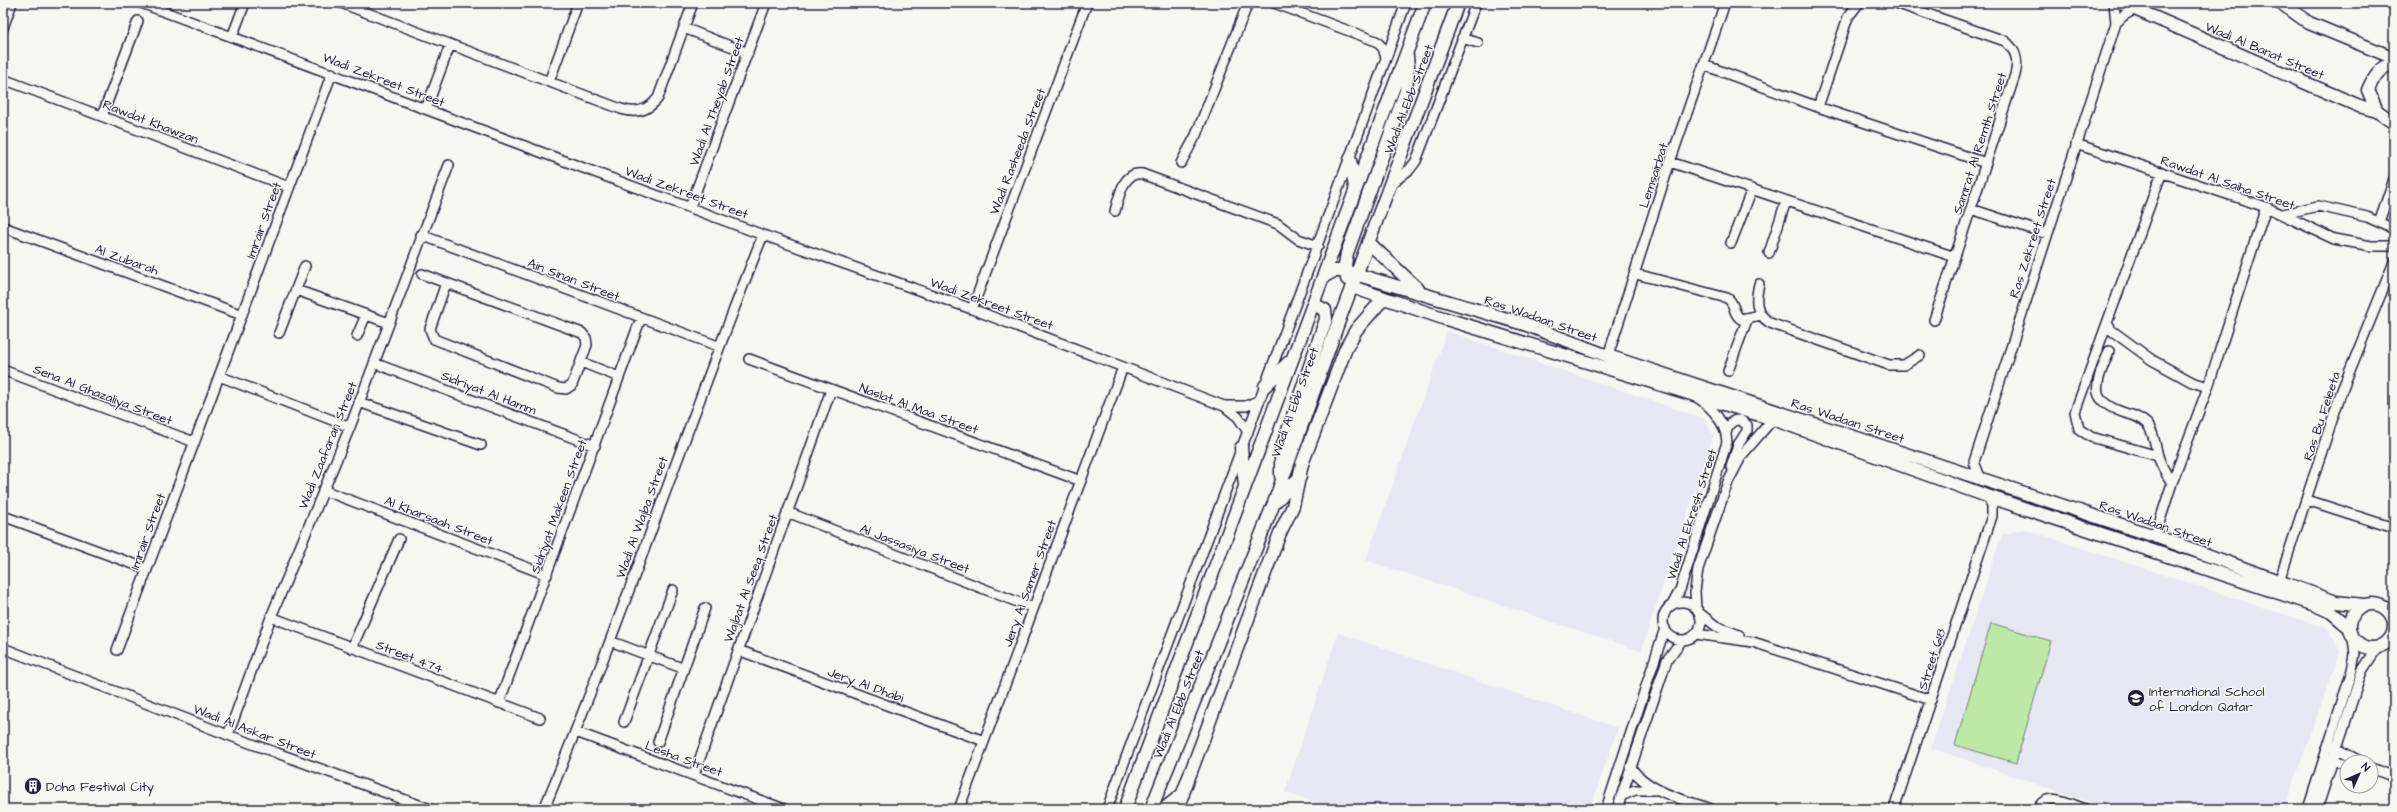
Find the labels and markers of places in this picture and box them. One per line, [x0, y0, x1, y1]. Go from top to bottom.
place label: International School of London Qatar [2149, 683, 2265, 716]
school or university icon: International School of London Qatar [2126, 688, 2146, 708]
building icon: Doha Festival City [23, 776, 43, 796]
place label: Doha Festival City [46, 778, 154, 797]

